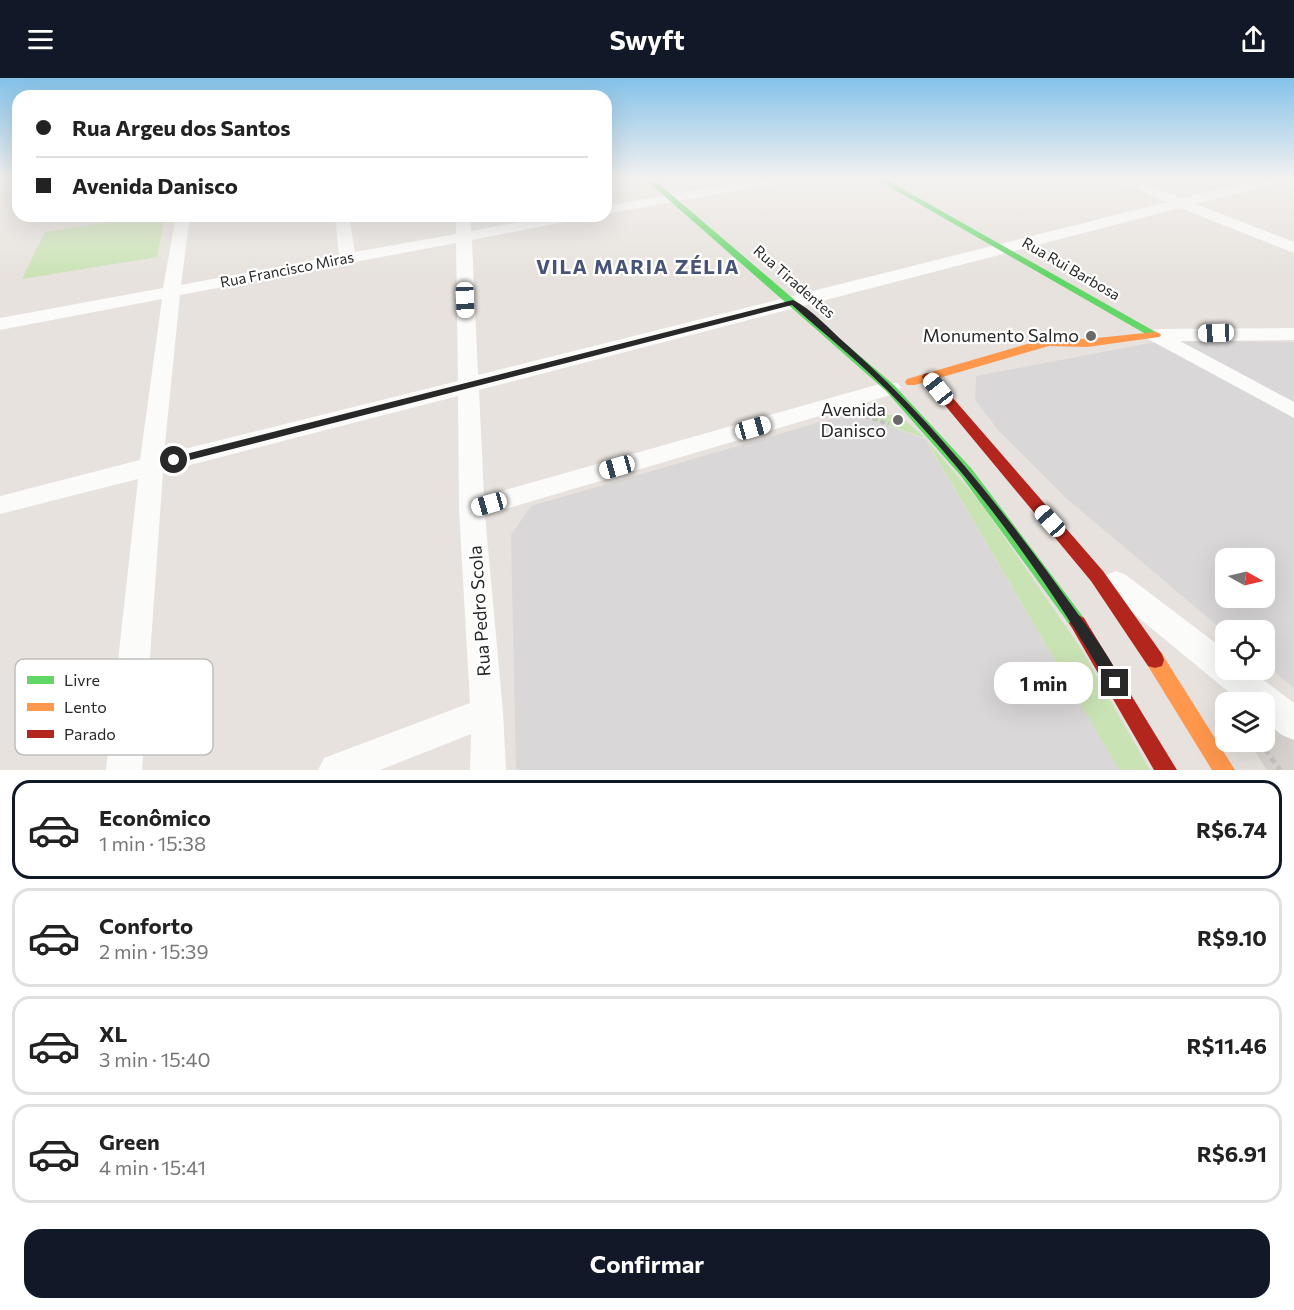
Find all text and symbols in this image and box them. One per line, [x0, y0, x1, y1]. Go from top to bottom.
icon: menu [24, 23, 57, 56]
text: Swyft [609, 23, 685, 56]
icon: share [1237, 23, 1270, 56]
text: Rua Argeu dos Santos [72, 114, 291, 141]
text: Avenida Danisco [72, 172, 238, 199]
street label: Rua Rui Barbosa [1019, 233, 1124, 303]
street label: Rua Tiradentes [750, 241, 839, 322]
street label: Rua Francisco Miras [218, 247, 355, 291]
district label: VILA MARIA ZÉLIA [536, 254, 740, 278]
car [455, 282, 475, 318]
car [1198, 323, 1234, 343]
place label: Monumento Salmo [923, 324, 1079, 346]
marker: Monumento Salmo [1084, 329, 1098, 343]
car [920, 369, 956, 409]
place label: Avenida Danisco [821, 398, 886, 441]
marker: Avenida Danisco [891, 413, 905, 427]
car [733, 414, 773, 442]
route start [160, 446, 187, 473]
car [597, 453, 637, 481]
car [469, 490, 509, 518]
car [1031, 502, 1069, 540]
street label: Rua Pedro Scola [463, 545, 495, 677]
north arrow [1215, 548, 1275, 608]
map controls [1215, 548, 1275, 752]
button: locate [1215, 620, 1275, 680]
legend [15, 659, 213, 755]
callout: 1 min [995, 662, 1094, 704]
route end [1101, 669, 1128, 696]
text: Livre [64, 670, 100, 689]
text: 1 min [1020, 671, 1067, 695]
button: layers [1215, 692, 1275, 752]
text: Lento [64, 697, 107, 716]
text: Parado [64, 724, 116, 743]
icon: car [27, 803, 81, 857]
text: Econômico [99, 804, 211, 831]
text: R$6.74 [1196, 816, 1267, 843]
text: 1 min · 15:38 [99, 831, 206, 855]
icon: car [27, 911, 81, 965]
text: Conforto [99, 912, 193, 939]
text: R$9.10 [1197, 924, 1267, 951]
text: 2 min · 15:39 [99, 939, 209, 963]
icon: car [27, 1019, 81, 1073]
text: XL [99, 1020, 127, 1047]
text: R$11.46 [1187, 1032, 1267, 1059]
text: 3 min · 15:40 [99, 1047, 210, 1071]
icon: car [27, 1127, 81, 1181]
text: Green [99, 1128, 160, 1155]
text: R$6.91 [1197, 1140, 1267, 1167]
text: 4 min · 15:41 [99, 1155, 206, 1179]
button: Confirmar [24, 1229, 1270, 1298]

